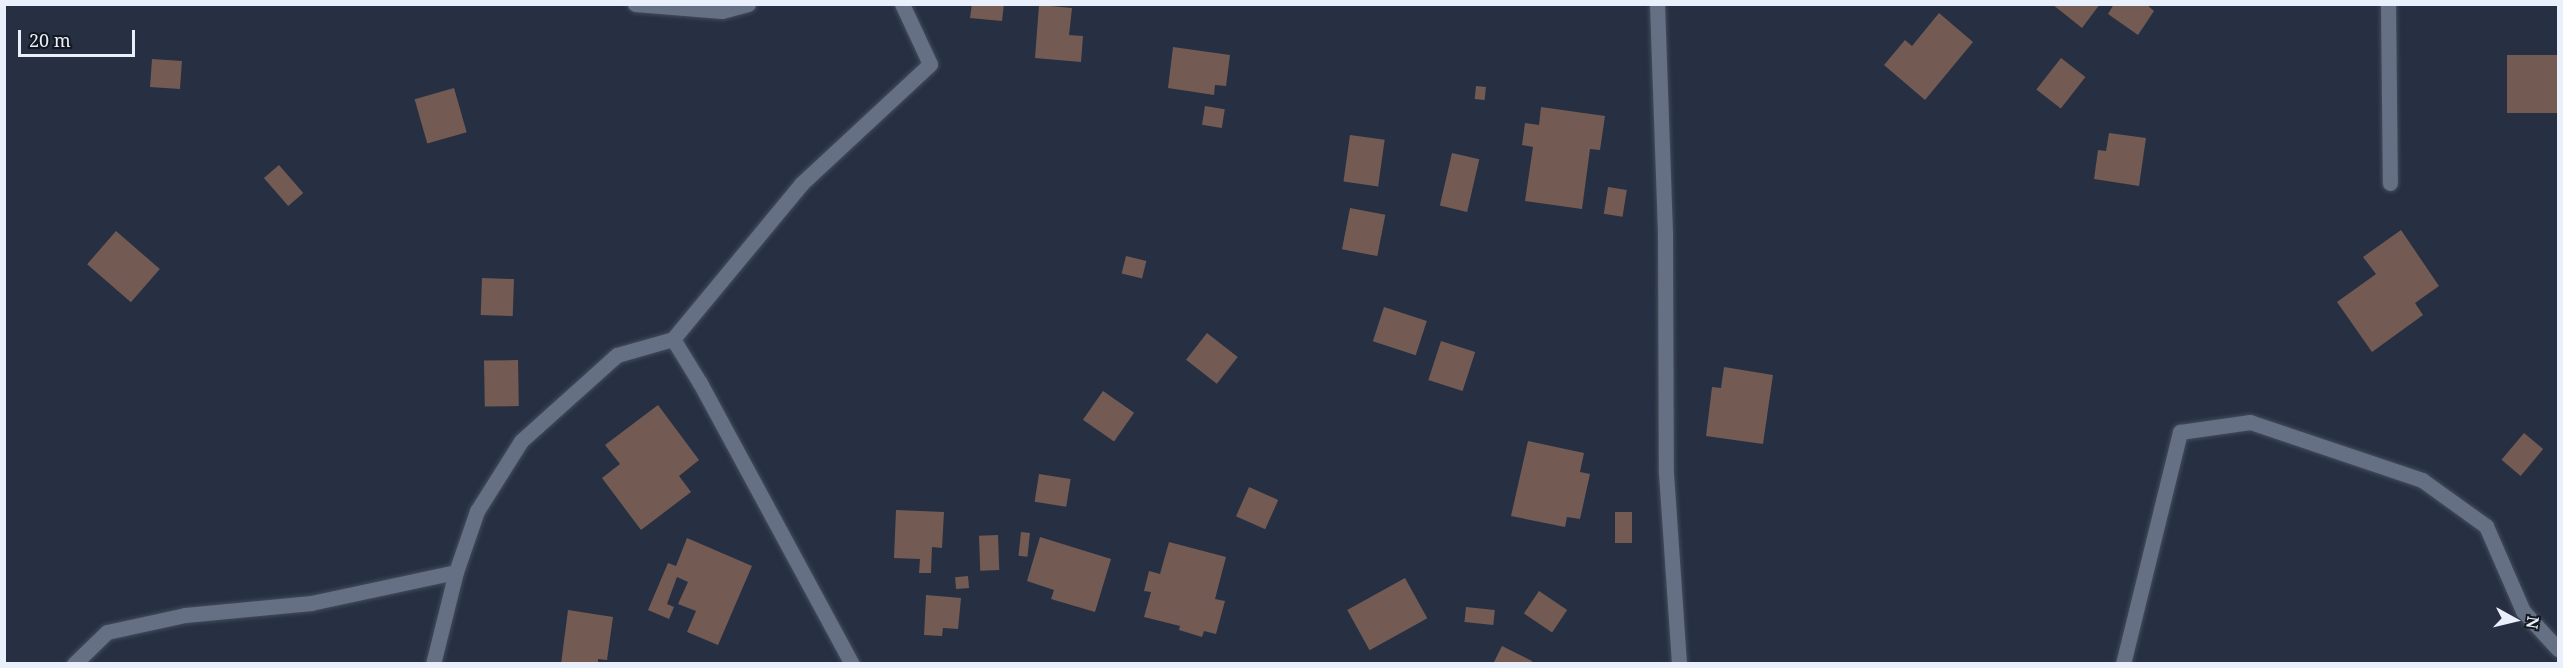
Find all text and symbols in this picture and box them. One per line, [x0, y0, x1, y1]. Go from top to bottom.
scale bar [21, 18, 138, 56]
text: 20 m [29, 28, 71, 52]
north arrow [2485, 590, 2545, 650]
text: N [2521, 615, 2545, 630]

